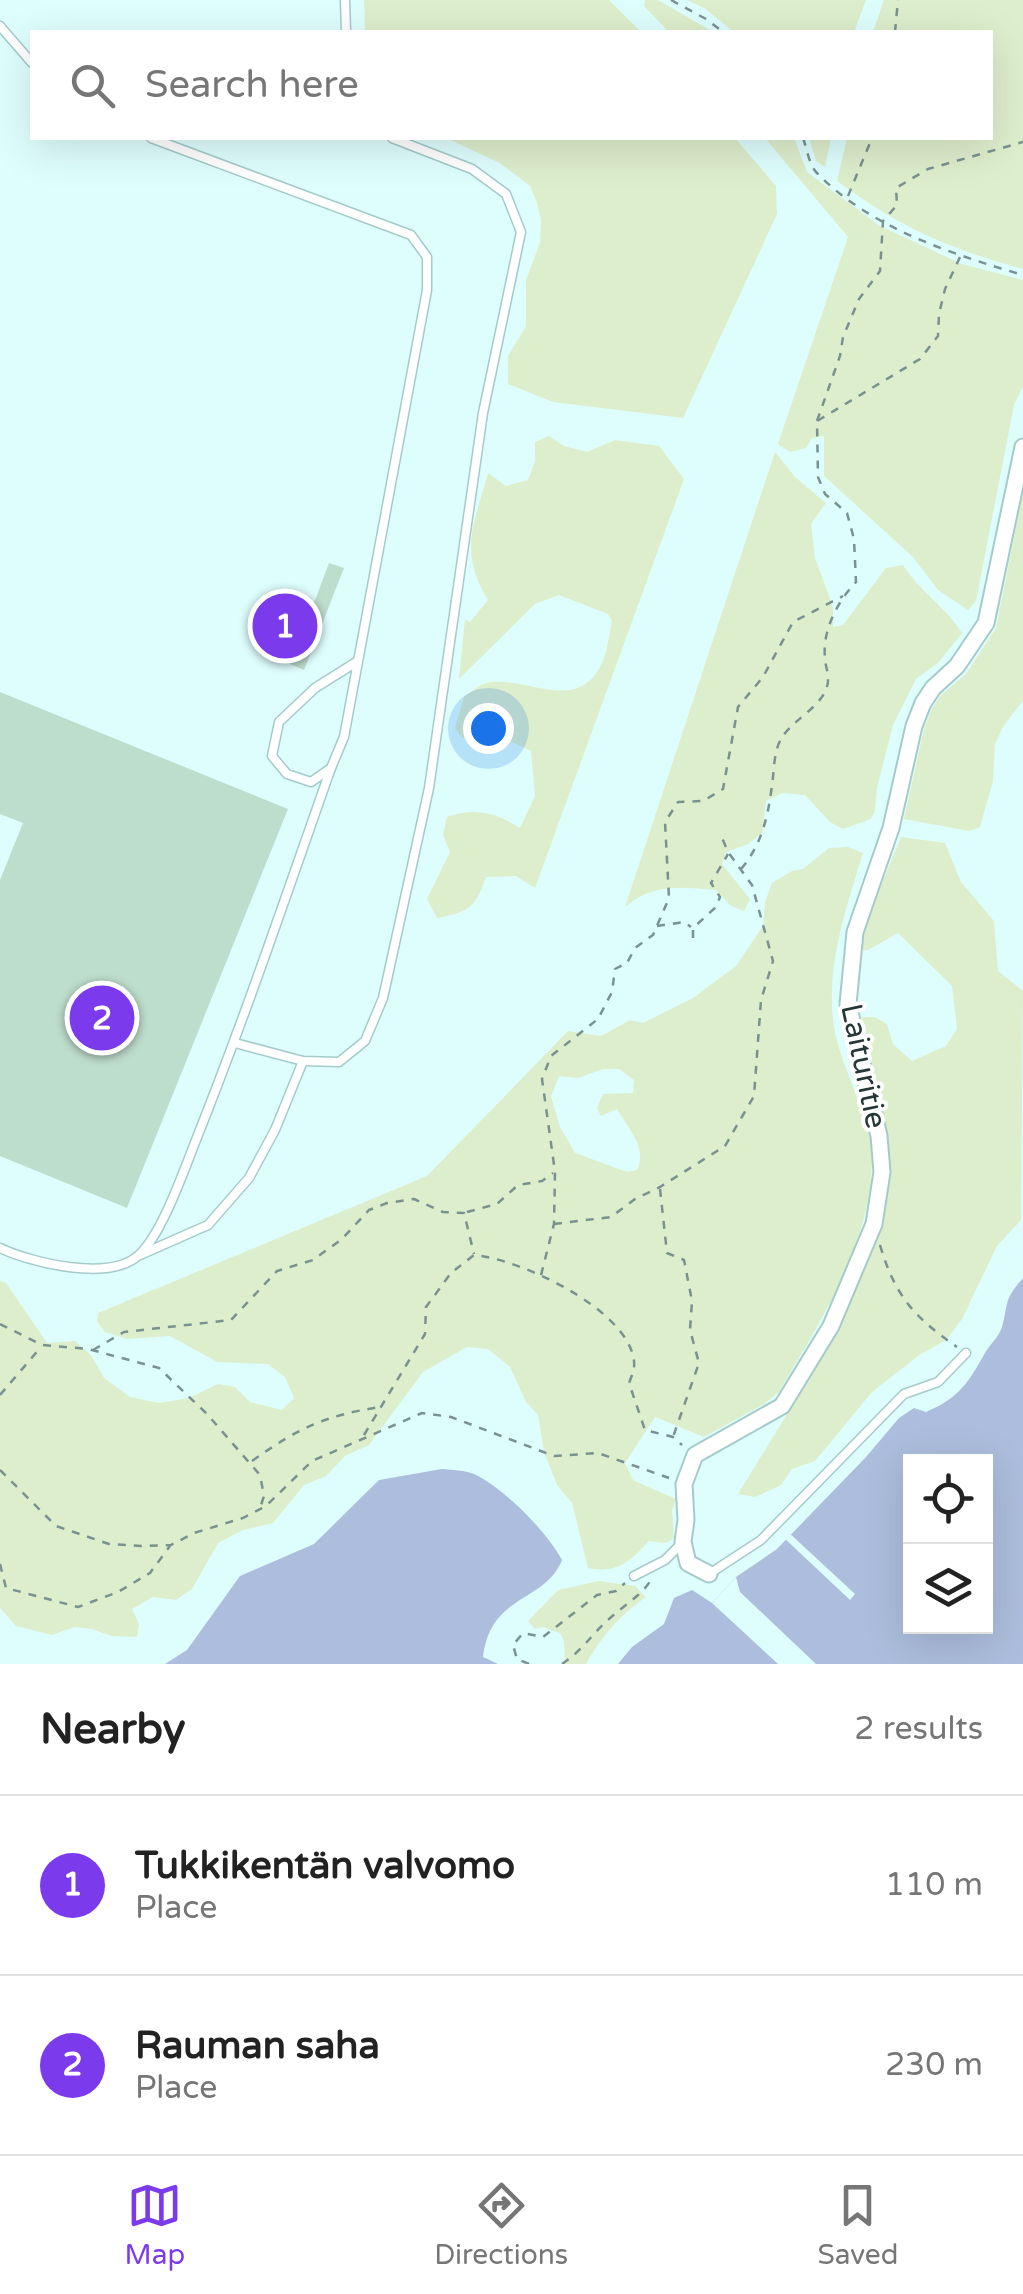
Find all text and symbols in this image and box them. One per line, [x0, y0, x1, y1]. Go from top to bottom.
search box [30, 30, 993, 140]
icon: search [65, 58, 120, 113]
text: Search here [145, 62, 359, 108]
pin: 1 [252, 588, 318, 664]
your location [463, 703, 514, 754]
pin: 2 [70, 980, 134, 1056]
street label: Laituritie [832, 1001, 895, 1132]
map controls [903, 1454, 993, 1634]
button: locate [903, 1454, 993, 1544]
button: layers [903, 1544, 993, 1634]
text: Nearby [40, 1704, 185, 1755]
text: 2 results [854, 1710, 983, 1748]
text: Tukkikentän valvomo [135, 1843, 515, 1889]
text: 1 [62, 1866, 83, 1904]
text: 110 m [885, 1866, 983, 1904]
text: Place [135, 1889, 217, 1927]
text: Rauman saha [135, 2023, 380, 2069]
text: 2 [62, 2046, 83, 2084]
text: 230 m [885, 2046, 983, 2084]
text: Place [135, 2069, 217, 2107]
tab: Map [125, 2178, 185, 2272]
tab: Directions [434, 2178, 568, 2272]
tab: Saved [817, 2178, 898, 2272]

